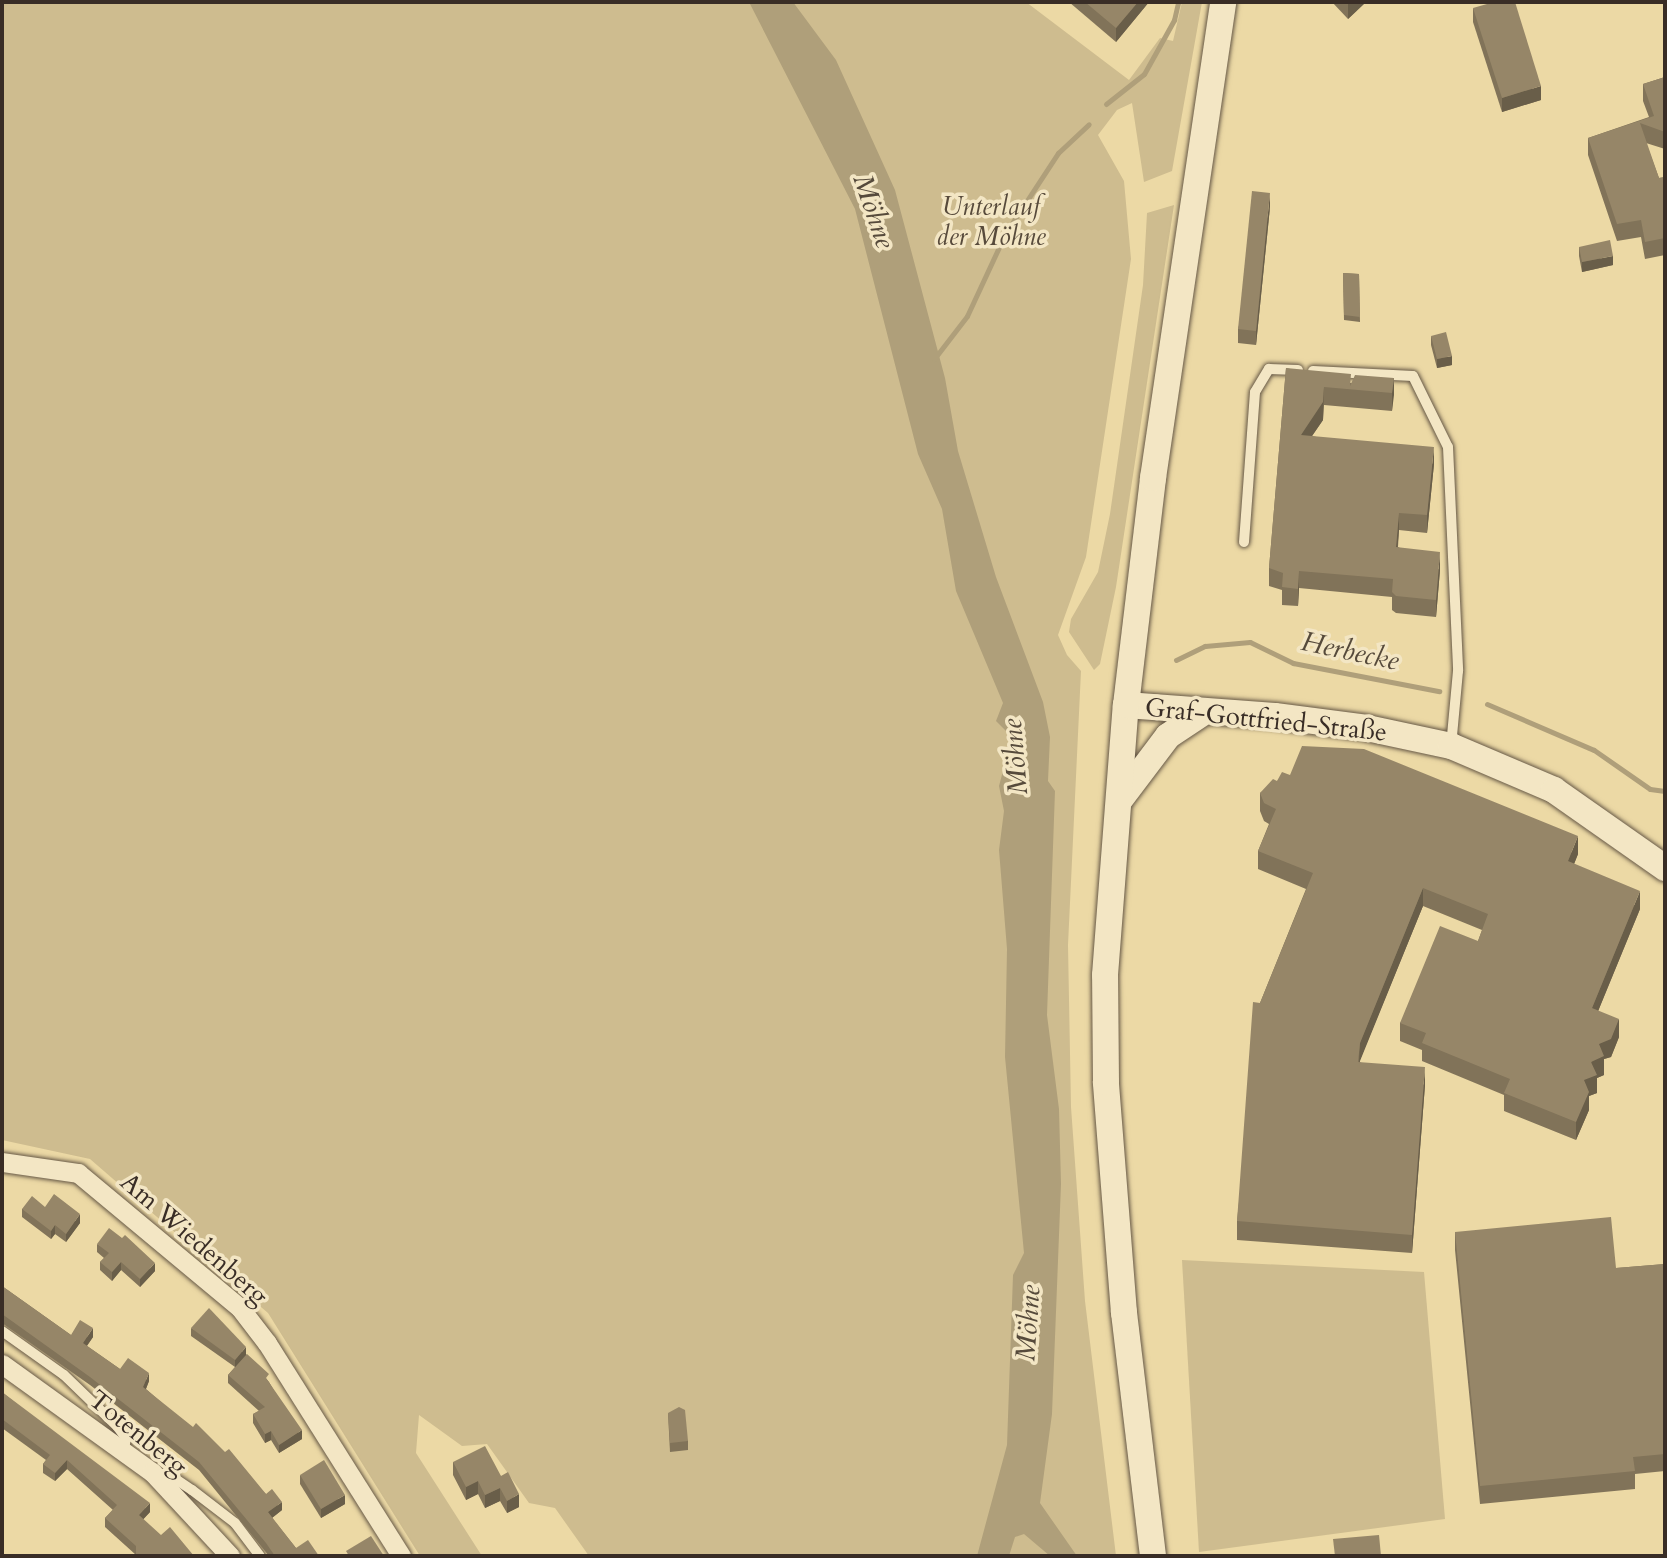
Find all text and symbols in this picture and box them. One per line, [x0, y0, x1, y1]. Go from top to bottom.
water label: Möhne [846, 169, 902, 253]
park label: Unterlauf der Möhne [936, 191, 1046, 252]
water label: Herbecke [1298, 624, 1402, 678]
street label: Graf-Gottfried-Straße [1143, 692, 1389, 748]
water label: Möhne [995, 717, 1035, 797]
street label: Am Wiedenberg [114, 1166, 274, 1312]
water label: Möhne [1009, 1284, 1047, 1362]
street label: Totenberg [82, 1384, 194, 1482]

